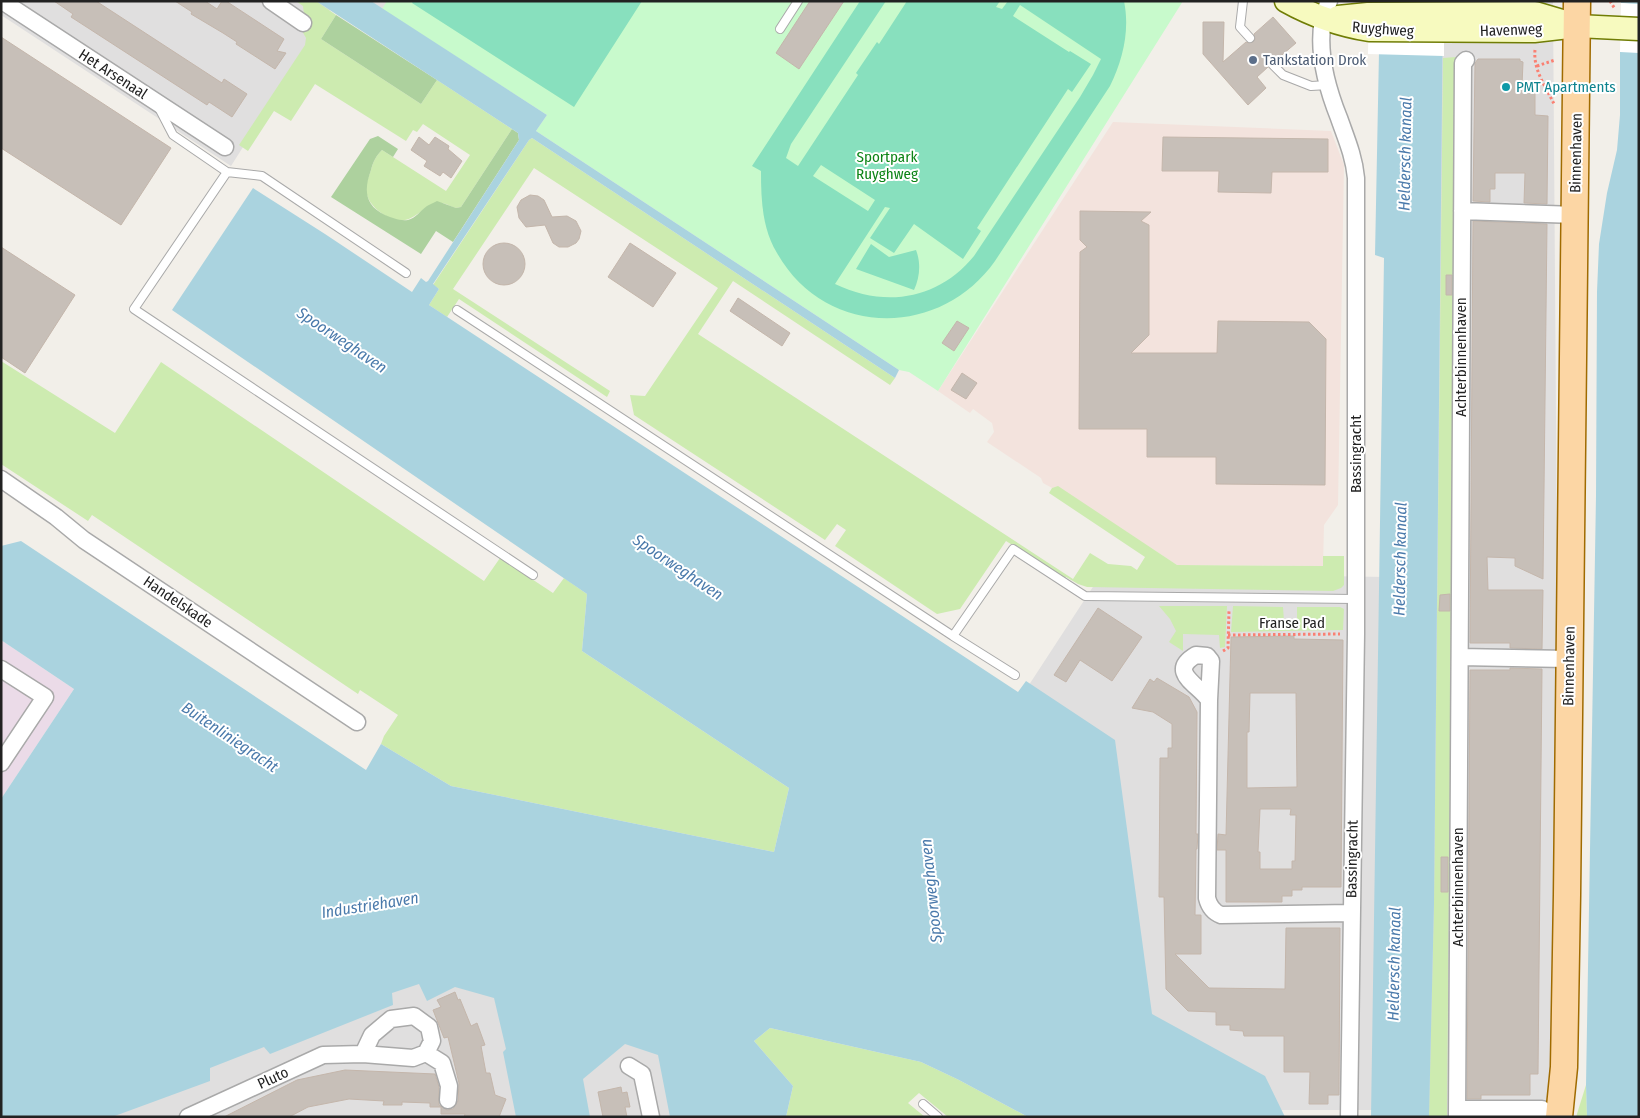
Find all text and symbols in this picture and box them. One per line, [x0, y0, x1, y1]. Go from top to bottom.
street label: Ruyghweg [1351, 18, 1415, 40]
street label: Havenweg [1479, 20, 1543, 40]
street label: Het Arsenaal [75, 45, 151, 103]
place label: Tankstation Drok [1263, 51, 1366, 69]
marker: Tankstation Drok [1247, 54, 1259, 66]
place label: PMT Apartments [1516, 78, 1616, 96]
marker: PMT Apartments [1500, 81, 1512, 93]
water label: Heldersch kanaal [1395, 97, 1415, 211]
street label: Binnenhaven [1566, 113, 1586, 193]
park label: Sportpark Ruyghweg [856, 148, 918, 183]
street label: Achterbinnenhaven [1452, 297, 1470, 417]
water label: Spoorweghaven [293, 302, 391, 377]
street label: Bassingracht [1347, 415, 1365, 493]
water label: Heldersch kanaal [1390, 502, 1410, 616]
water label: Spoorweghaven [629, 529, 727, 604]
street label: Handelskade [140, 572, 216, 632]
street label: Franse Pad [1259, 614, 1325, 632]
street label: Binnenhaven [1559, 626, 1579, 706]
water label: Buitenliniegracht [178, 698, 282, 777]
street label: Bassingracht [1342, 820, 1362, 898]
street label: Achterbinnenhaven [1449, 827, 1467, 947]
water label: Spoorweghaven [916, 838, 946, 945]
water label: Industriehaven [320, 888, 420, 922]
water label: Heldersch kanaal [1384, 907, 1404, 1021]
street label: Pluto [255, 1063, 291, 1093]

